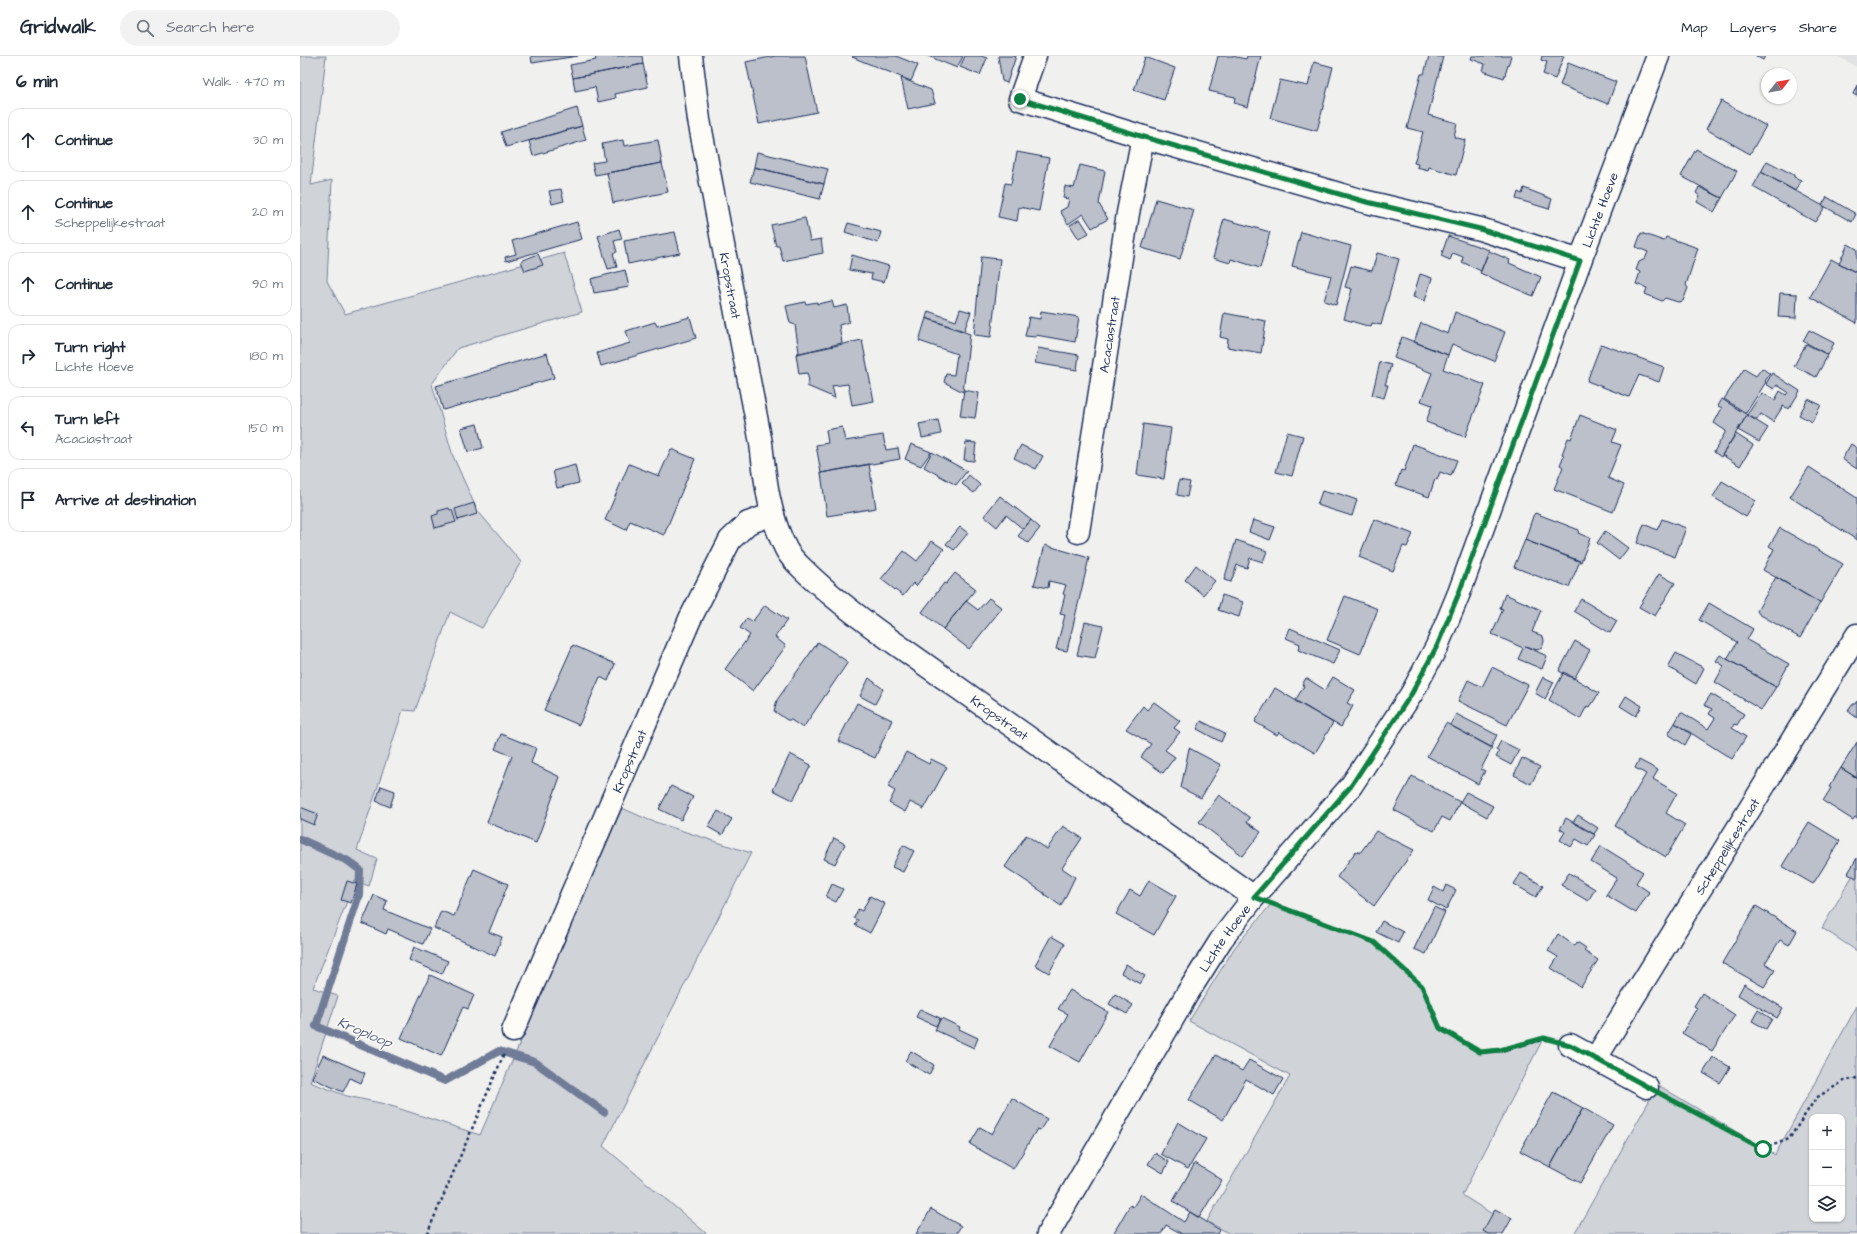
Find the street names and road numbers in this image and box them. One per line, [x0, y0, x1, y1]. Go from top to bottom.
street label: Lichte Hoeve [1578, 170, 1623, 250]
street label: Kropstraat [715, 251, 745, 321]
street label: Acaciastraat [1095, 294, 1125, 374]
street label: Kropstraat [967, 691, 1032, 745]
street label: Kropstraat [608, 726, 652, 796]
street label: Scheppelijkestraat [1691, 794, 1765, 898]
street label: Lichte Hoeve [1195, 901, 1255, 976]

